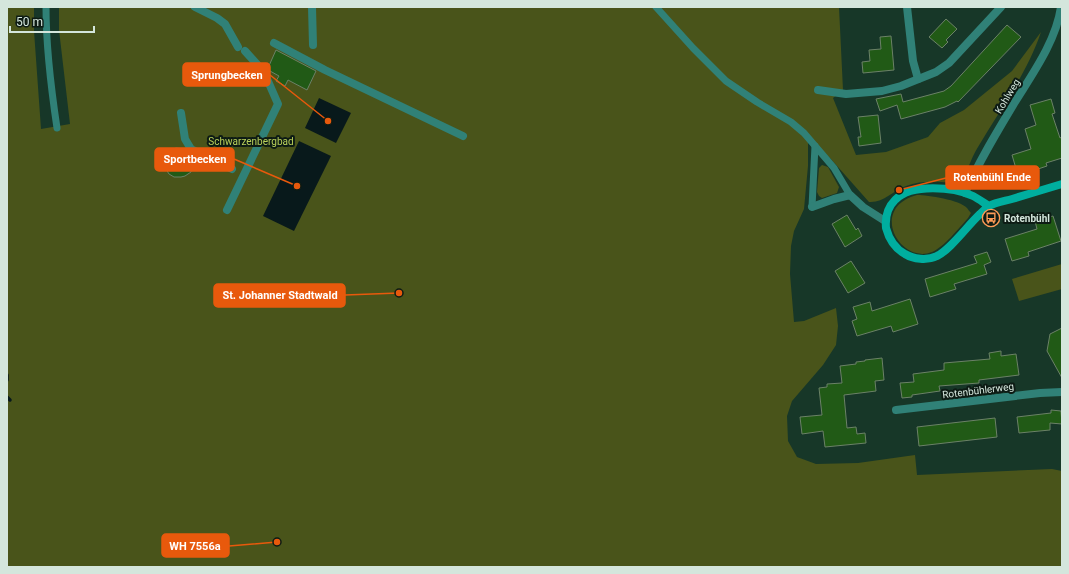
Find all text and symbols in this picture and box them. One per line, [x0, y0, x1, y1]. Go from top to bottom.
scale bar [10, 8, 94, 34]
text: 50 m [16, 15, 43, 29]
callout: Sprungbecken [183, 63, 270, 86]
text: Sprungbecken [191, 69, 263, 82]
street label: Kohlweg [993, 77, 1022, 115]
park label: Schwarzenbergbad [208, 136, 294, 147]
callout: Sportbecken [155, 148, 234, 171]
text: Sportbecken [164, 153, 226, 166]
callout: Rotenbühl Ende [946, 166, 1039, 189]
text: Rotenbühl Ende [953, 171, 1031, 184]
bus stop icon: Rotenbühl [981, 208, 1001, 228]
place label: Rotenbühl [1004, 213, 1050, 224]
callout: St. Johanner Stadtwald [214, 284, 345, 307]
text: St. Johanner Stadtwald [222, 289, 338, 302]
street label: Rotenbühlerweg [942, 381, 1015, 400]
callout: WH 7556a [162, 534, 229, 557]
text: WH 7556a [169, 540, 221, 553]

